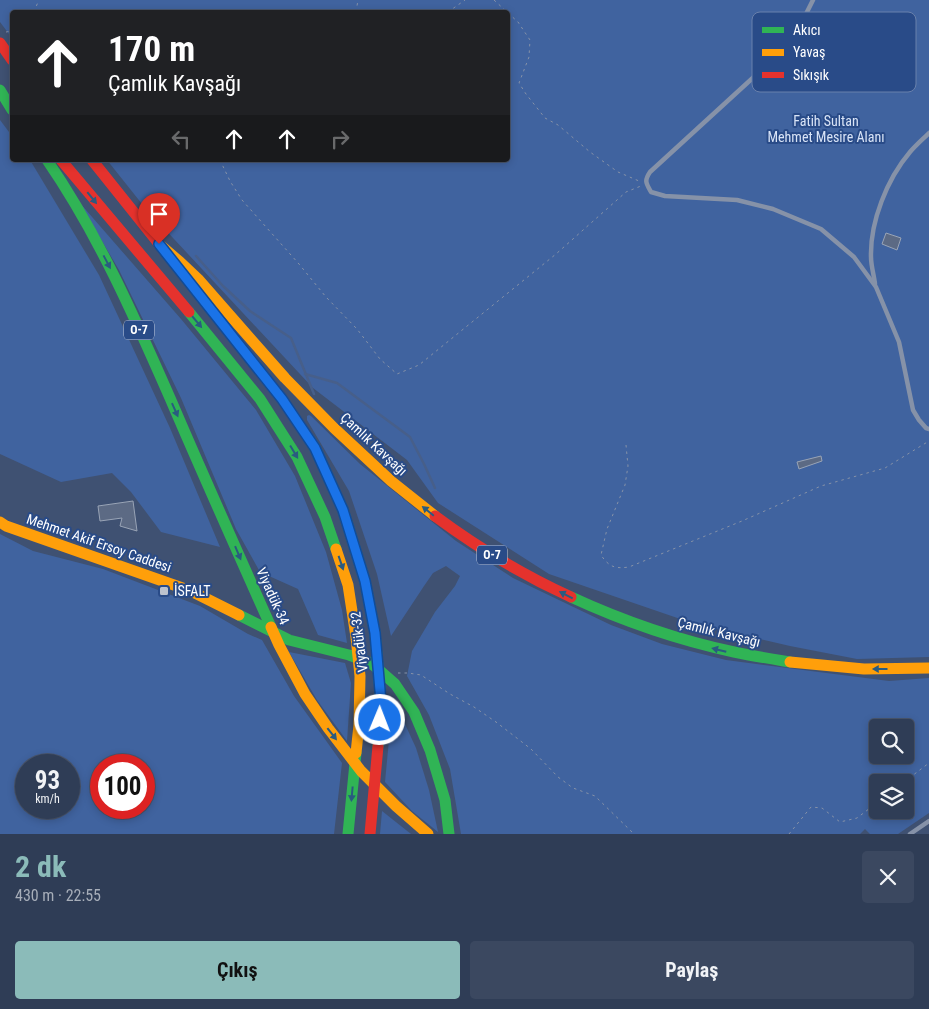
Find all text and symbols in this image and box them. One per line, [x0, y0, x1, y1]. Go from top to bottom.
legend [752, 12, 916, 92]
text: Akıcı [793, 22, 820, 38]
text: 170 m [108, 29, 195, 70]
icon: ahead [25, 30, 90, 95]
text: Yavaş [793, 44, 825, 60]
text: Sıkışık [793, 67, 830, 83]
text: Çamlık Kavşağı [108, 71, 241, 96]
park label: Fatih Sultan Mehmet Mesire Alanı [767, 113, 885, 145]
icon: left [167, 125, 195, 153]
icon: ahead [220, 125, 248, 153]
icon: ahead [273, 125, 301, 153]
icon: right [326, 125, 354, 153]
one-way arrow [87, 191, 98, 204]
pin [138, 193, 180, 244]
icon: arrive [145, 200, 173, 228]
one-way arrow [103, 255, 111, 269]
one-way arrow [192, 315, 203, 328]
road number: O-7 [124, 320, 154, 340]
one-way arrow [171, 403, 179, 417]
street label: Çamlık Kavşağı [338, 409, 410, 479]
one-way arrow [289, 446, 298, 459]
one-way arrow [422, 505, 435, 516]
street label: Mehmet Akif Ersoy Caddesi [25, 511, 173, 575]
one-way arrow [234, 545, 242, 560]
road number: O-7 [477, 546, 507, 564]
one-way arrow [338, 556, 345, 571]
street label: Viyadük-34 [253, 565, 293, 627]
place label: İSFALT [174, 583, 210, 599]
marker: İSFALT [158, 585, 170, 597]
one-way arrow [559, 591, 574, 599]
street label: Viyadük-32 [347, 611, 371, 673]
street label: Çamlık Kavşağı [676, 614, 762, 650]
one-way arrow [712, 645, 727, 653]
one-way arrow [872, 665, 888, 673]
position arrow [353, 693, 405, 745]
map controls [869, 719, 914, 819]
button: search [869, 719, 914, 764]
one-way arrow [327, 727, 338, 740]
speed limit sign: 100 [90, 754, 155, 819]
text: 93 [35, 766, 60, 795]
button: layers [869, 774, 914, 819]
one-way arrow [348, 786, 356, 802]
text: km/h [35, 792, 60, 806]
text: 2 dk [15, 849, 66, 884]
button: close [862, 851, 914, 903]
text: 430 m · 22:55 [15, 886, 101, 905]
button: Çıkış [15, 941, 460, 999]
button: Paylaş [470, 941, 914, 999]

